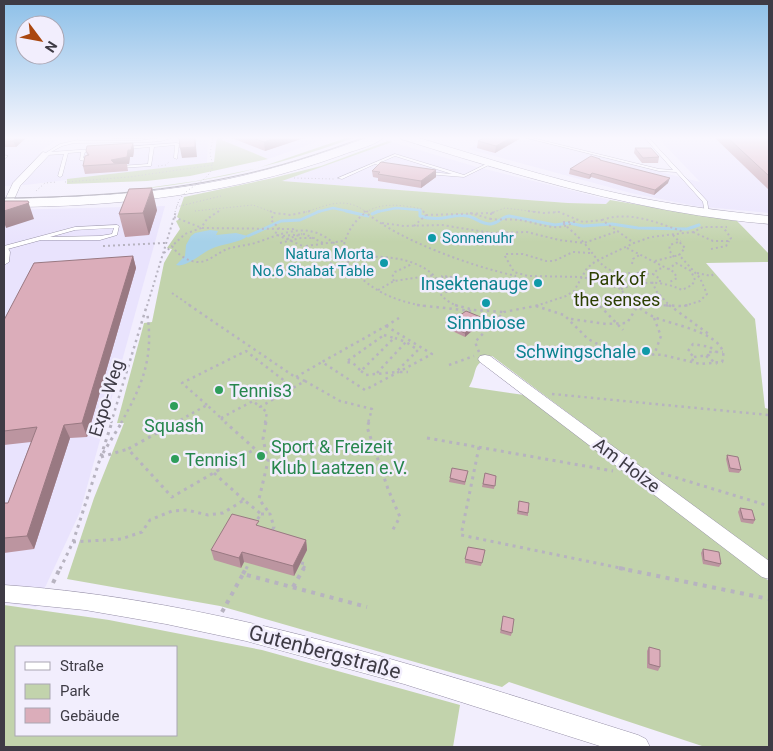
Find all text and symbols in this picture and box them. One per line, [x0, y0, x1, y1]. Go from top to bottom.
north arrow [15, 15, 65, 65]
text: N [42, 38, 60, 55]
place label: Sonnenuhr [442, 229, 514, 247]
marker: Sonnenuhr [426, 232, 438, 244]
place label: Natura Morta No.6 Shabat Table [252, 245, 374, 280]
marker: Natura Morta No.6 Shabat Table [378, 257, 390, 269]
park label: Park of the senses [574, 268, 660, 310]
place label: Insektenauge [420, 273, 528, 294]
marker: Insektenauge [532, 277, 544, 289]
marker: Sinnbiose [480, 297, 492, 309]
place label: Sinnbiose [447, 312, 525, 333]
place label: Schwingschale [516, 341, 636, 362]
marker: Schwingschale [640, 345, 652, 357]
street label: Expo-Weg [84, 357, 128, 439]
place label: Tennis3 [229, 380, 292, 401]
marker: Tennis3 [213, 384, 225, 396]
marker: Squash [168, 400, 180, 412]
place label: Squash [144, 415, 204, 436]
street label: Am Holze [590, 433, 664, 497]
place label: Sport & Freizeit Klub Laatzen e.V. [271, 436, 408, 478]
place label: Tennis1 [185, 449, 248, 470]
marker: Sport & Freizeit Klub Laatzen e.V. [255, 450, 267, 462]
marker: Tennis1 [169, 453, 181, 465]
street label: Gutenbergstraße [246, 620, 404, 684]
legend [15, 646, 178, 736]
text: Straße [60, 657, 104, 675]
text: Park [60, 682, 91, 700]
text: Gebäude [60, 707, 119, 725]

